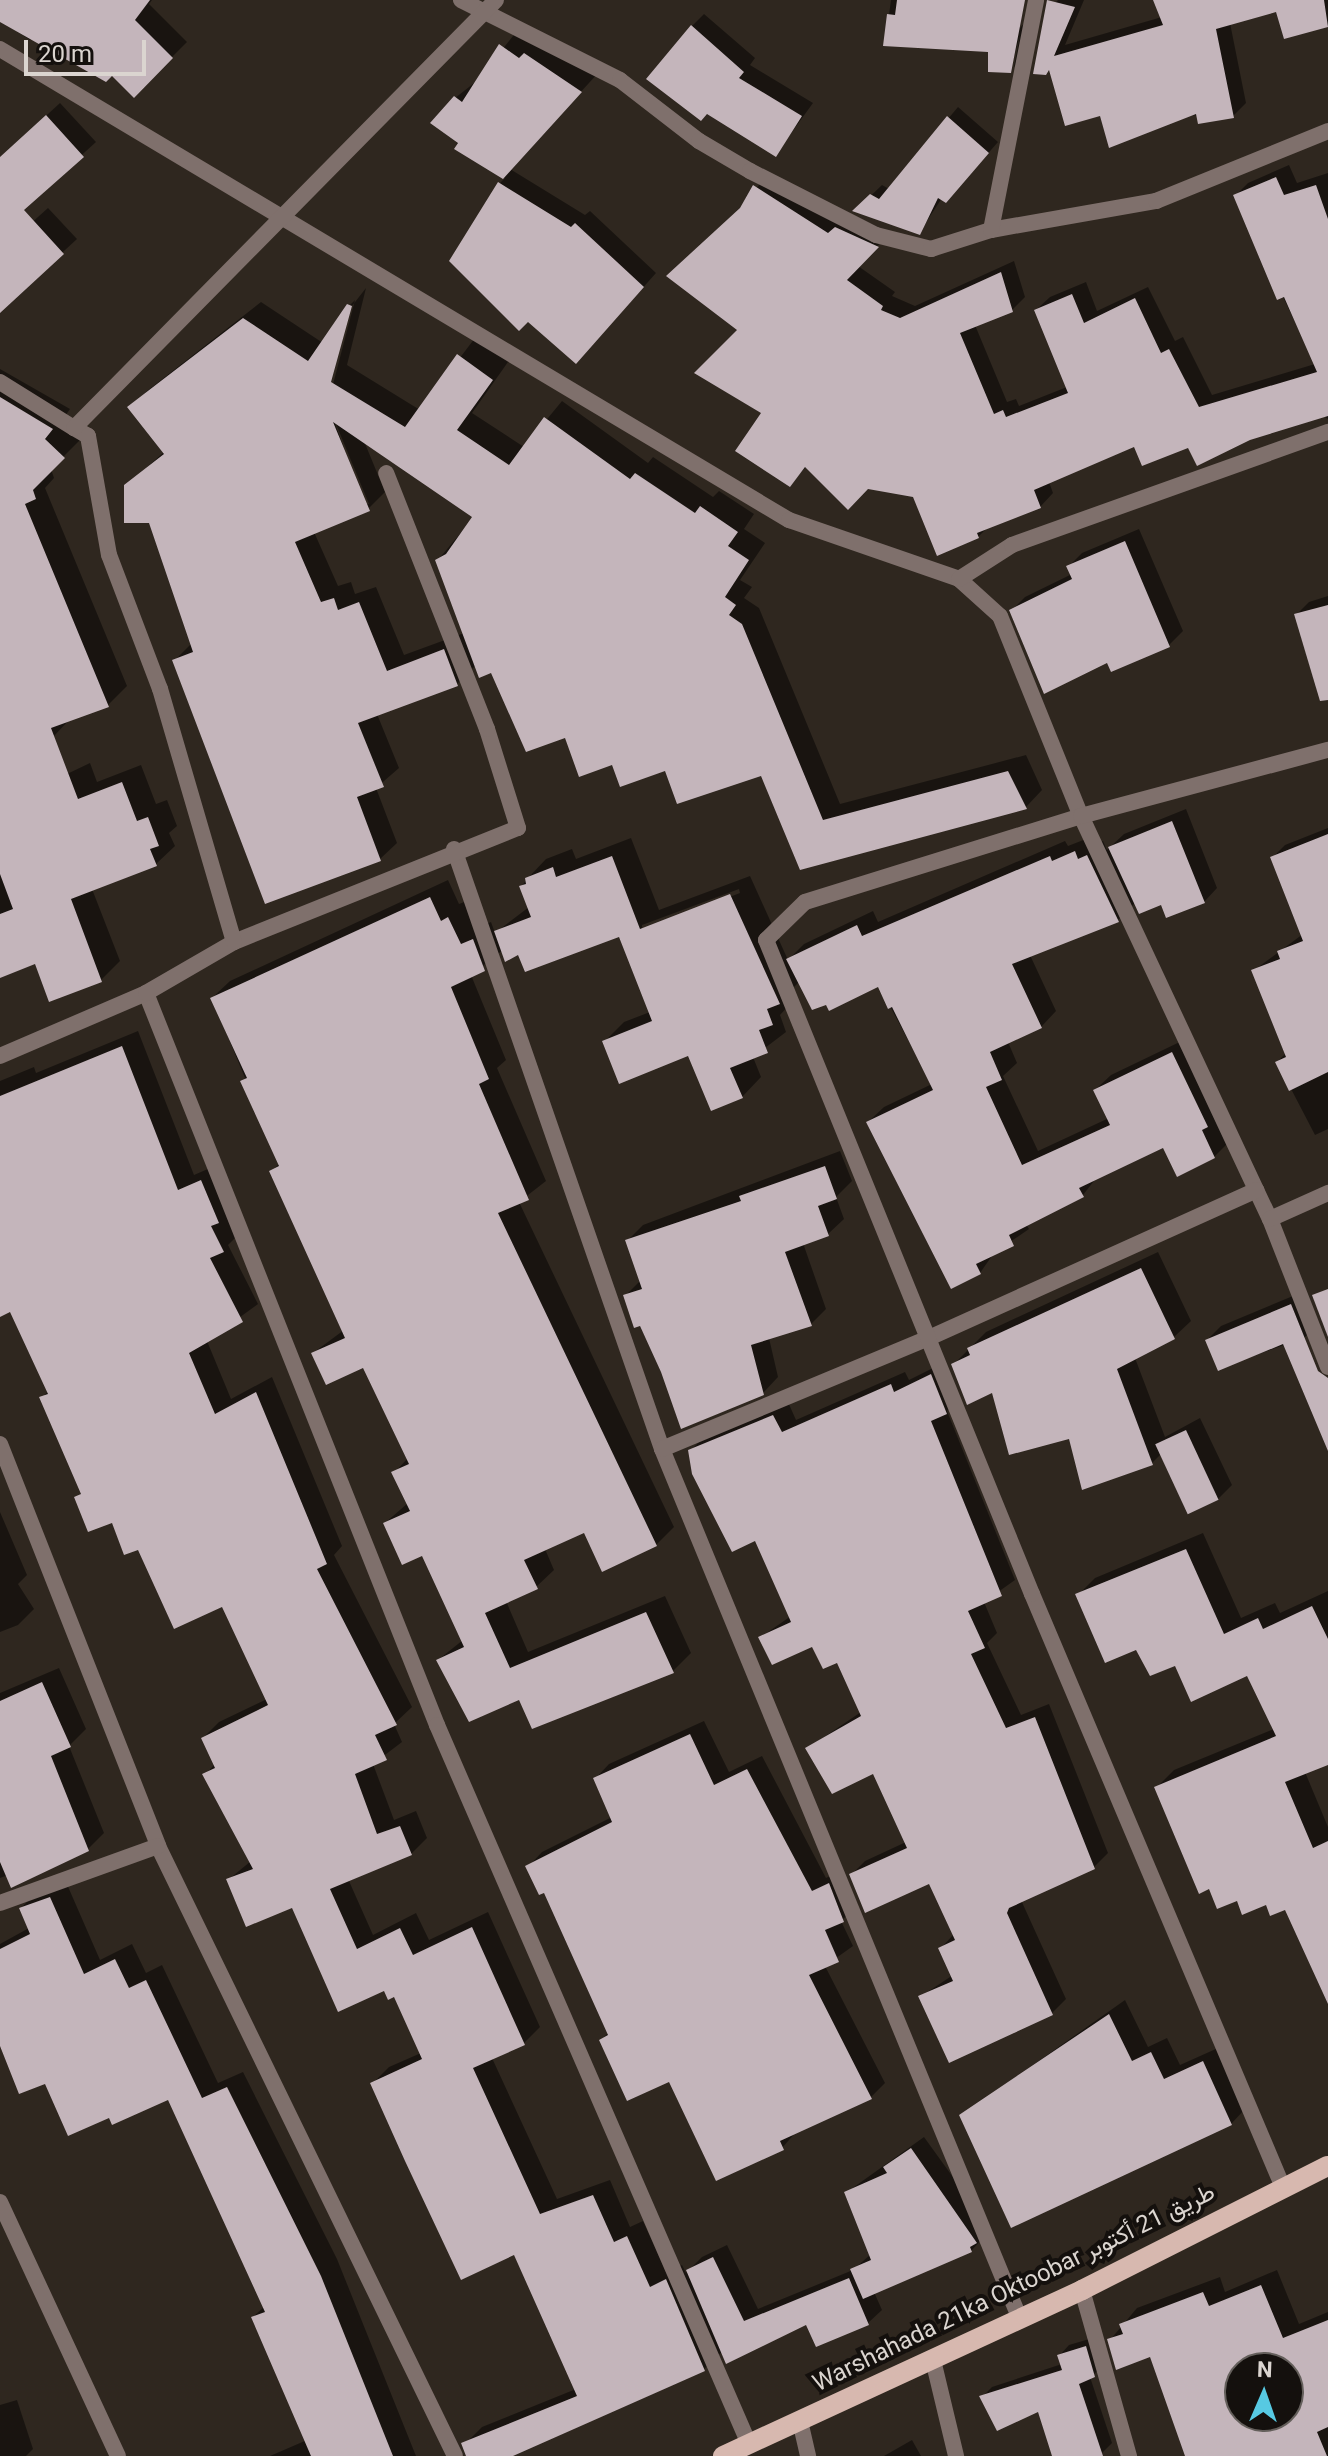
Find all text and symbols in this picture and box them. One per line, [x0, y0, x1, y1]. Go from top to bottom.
scale bar [28, 24, 150, 74]
text: 20 m [38, 40, 92, 68]
street label: Warshahada 21ka Oktoobar طريق 21 أكتوبر [808, 2178, 1220, 2398]
north arrow [1224, 2352, 1304, 2432]
text: N [1257, 2357, 1273, 2382]

